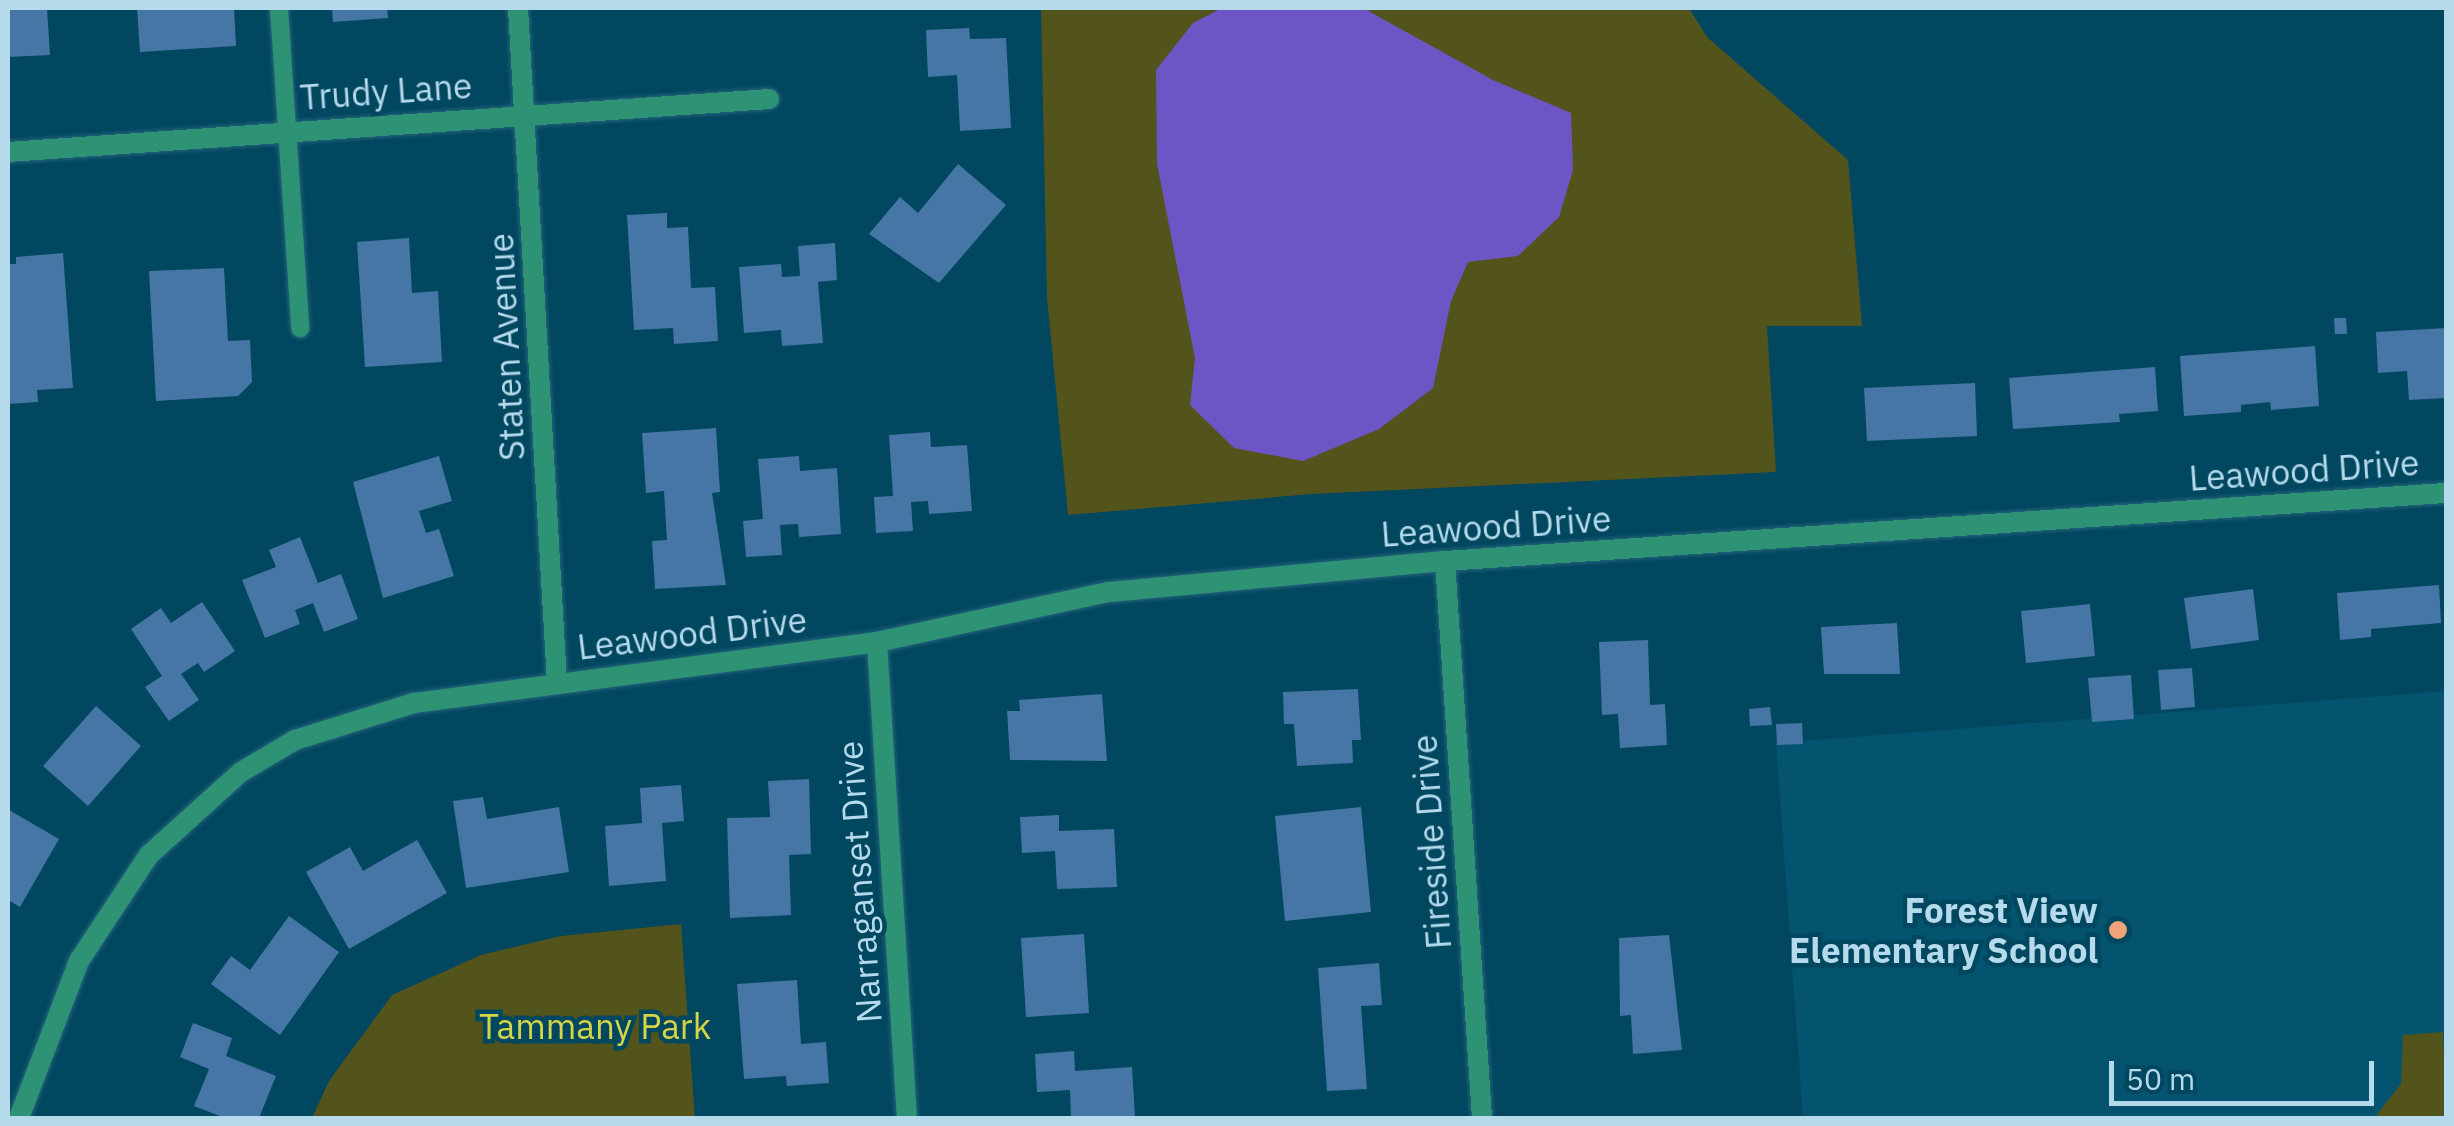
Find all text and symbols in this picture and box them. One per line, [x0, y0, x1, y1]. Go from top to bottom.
street label: Trudy Lane [299, 64, 473, 118]
street label: Staten Avenue [479, 232, 533, 462]
street label: Leawood Drive [2187, 441, 2421, 499]
street label: Leawood Drive [1379, 497, 1613, 555]
street label: Leawood Drive [575, 598, 809, 668]
street label: Fireside Drive [1403, 733, 1459, 951]
street label: Narraganset Drive [828, 740, 890, 1024]
place label: Forest View Elementary School [1789, 889, 2098, 971]
marker: Forest View Elementary School [2107, 919, 2129, 941]
park label: Tammany Park [479, 1005, 711, 1047]
scale bar [2114, 1041, 2379, 1103]
text: 50 m [2126, 1059, 2195, 1098]

